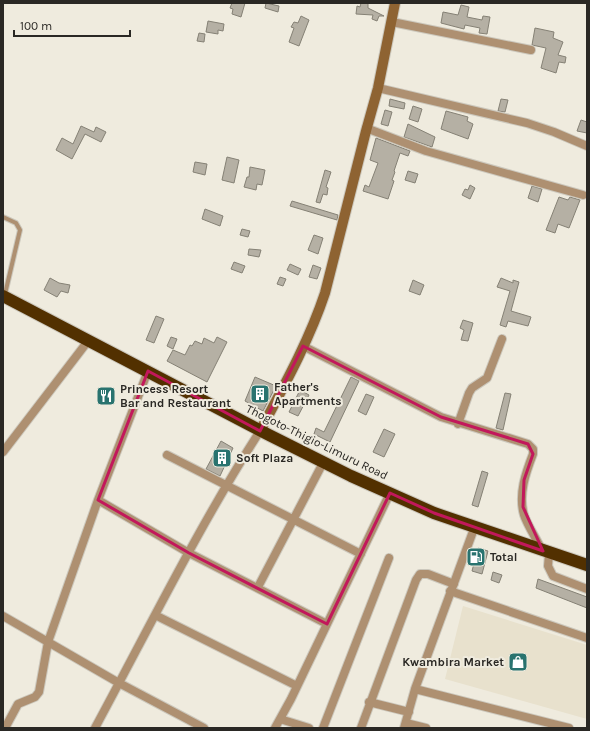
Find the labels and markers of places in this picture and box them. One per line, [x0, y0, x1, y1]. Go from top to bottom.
place label: Father's Apartments [274, 380, 342, 408]
place label: Princess Resort Bar and Restaurant [120, 382, 231, 410]
building icon: Father's Apartments [249, 383, 271, 405]
restaurant icon: Princess Resort Bar and Restaurant [95, 385, 117, 407]
building icon: Soft Plaza [211, 447, 233, 469]
place label: Soft Plaza [236, 451, 293, 465]
fuel station icon: Total [465, 546, 487, 568]
place label: Total [490, 550, 518, 564]
shop icon: Kwambira Market [507, 651, 529, 673]
place label: Kwambira Market [402, 655, 504, 669]

